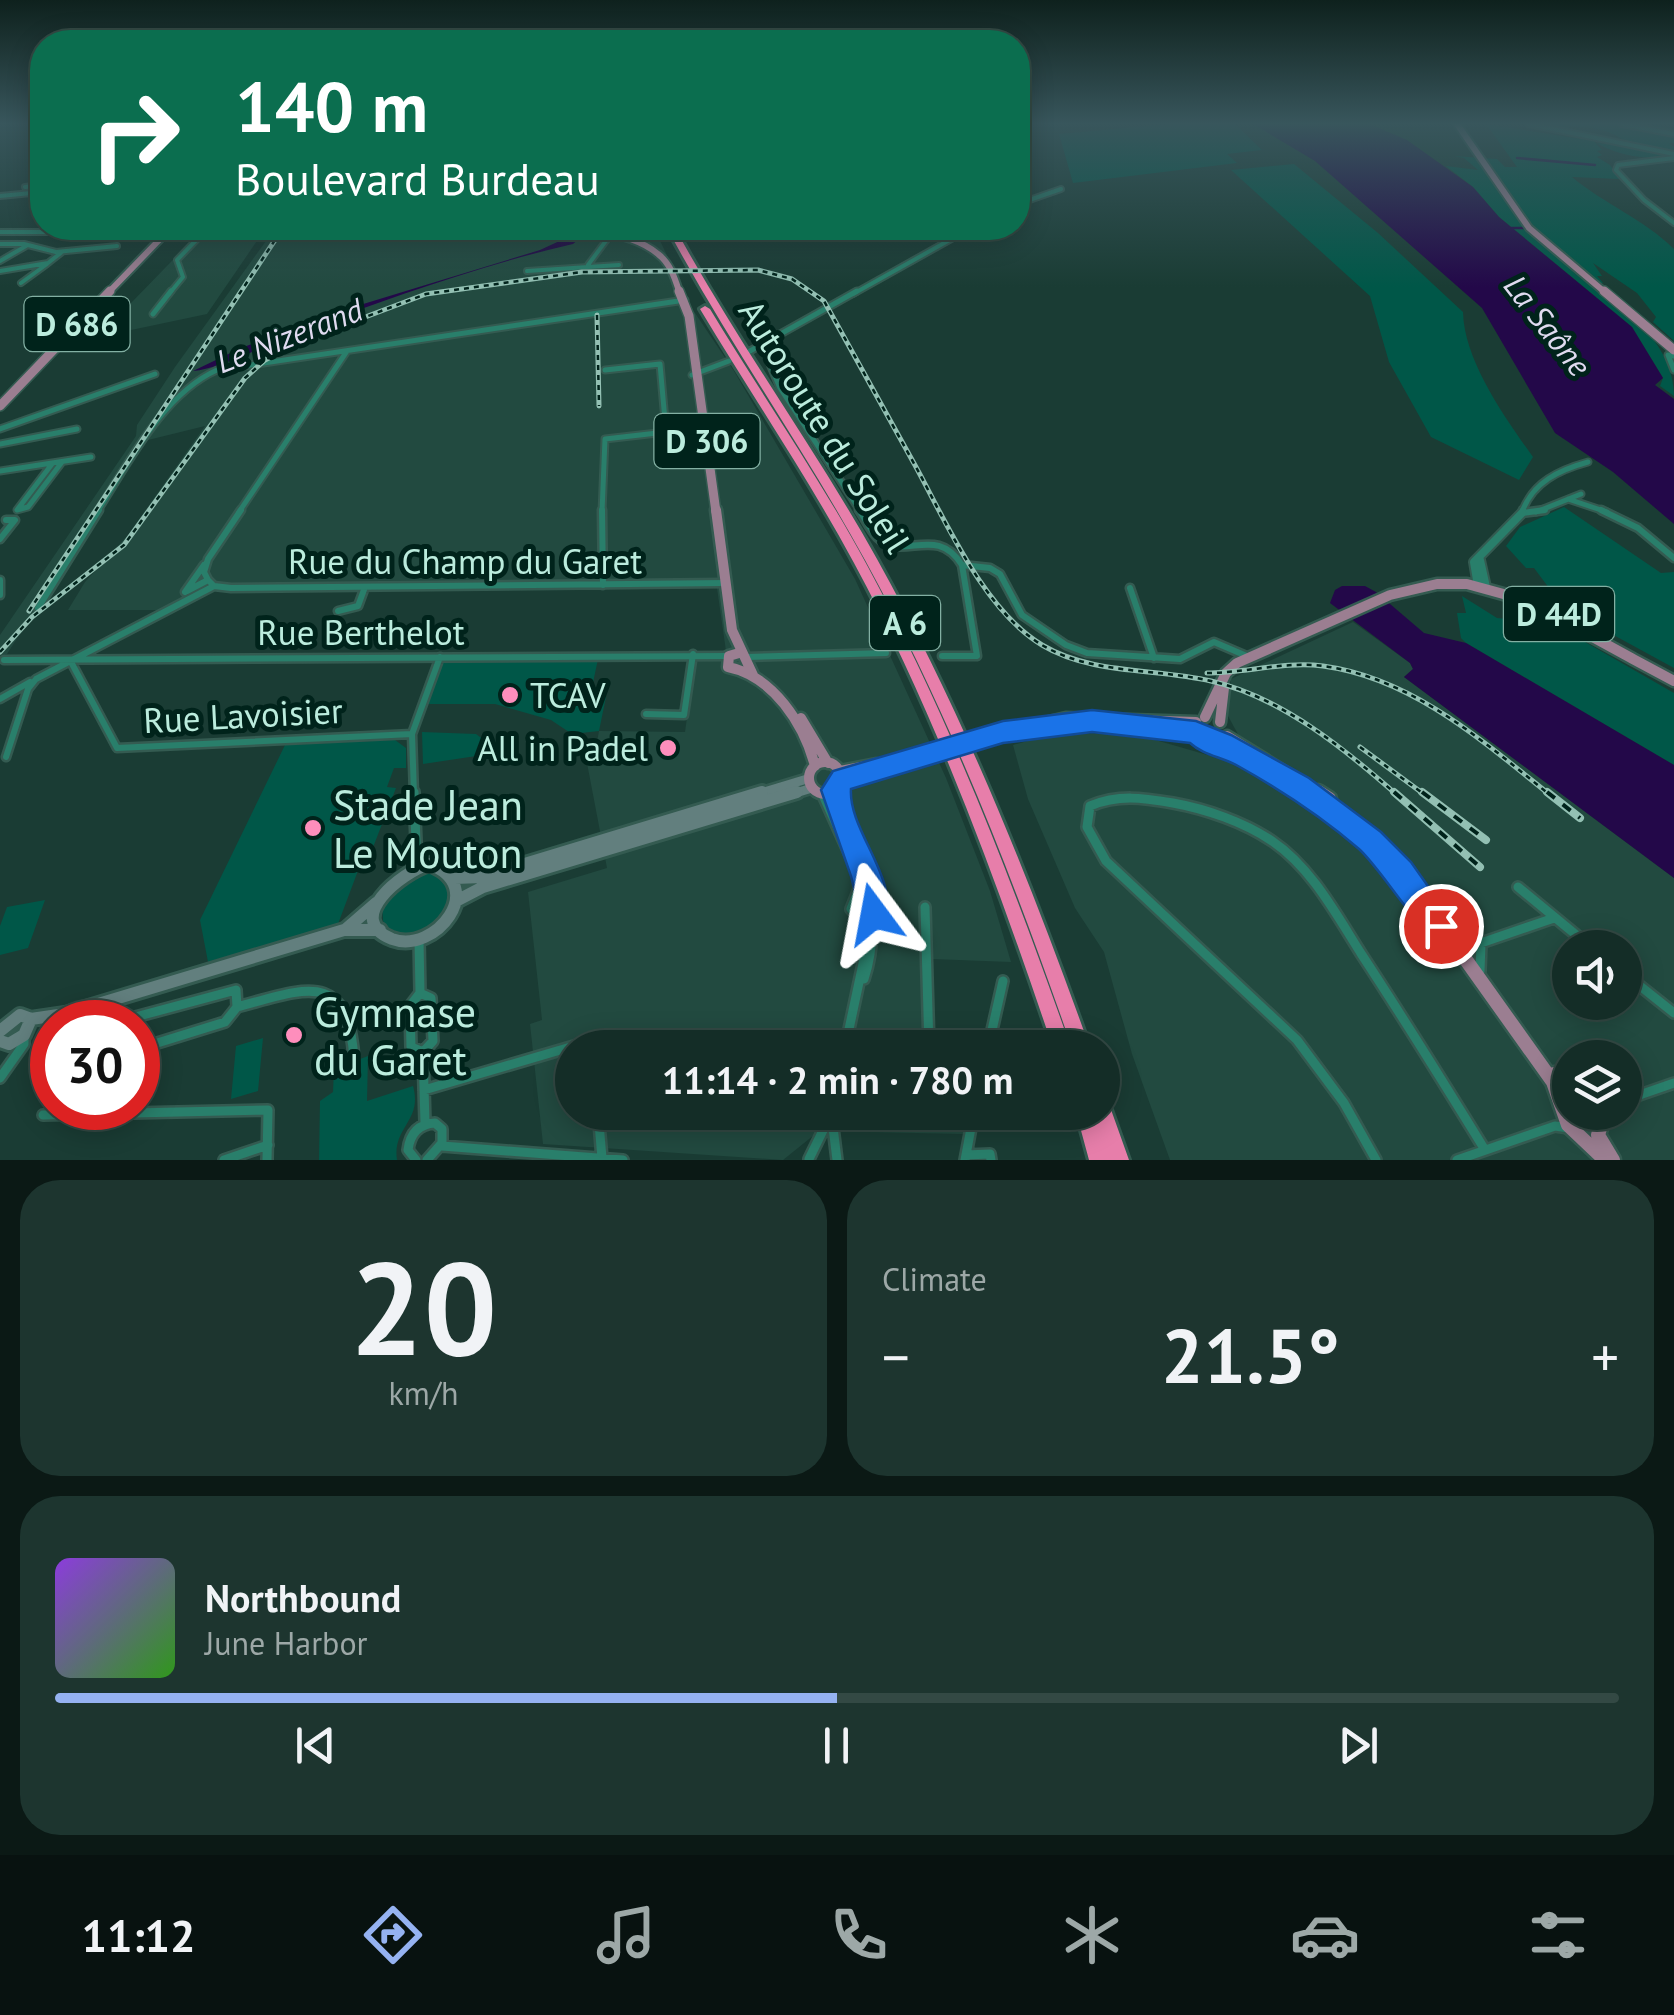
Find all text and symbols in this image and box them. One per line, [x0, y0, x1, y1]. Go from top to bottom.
text: 140 m [235, 61, 428, 151]
icon: right [70, 70, 200, 200]
text: Boulevard Burdeau [235, 149, 600, 207]
water label: La Saône [1495, 266, 1601, 385]
water label: Le Nizerand [210, 288, 369, 382]
street label: Autoroute du Soleil [729, 291, 921, 561]
road number: D 686 [24, 297, 130, 351]
road number: D 306 [654, 414, 760, 468]
street label: Rue du Champ du Garet [288, 538, 642, 584]
road number: D 44D [1504, 587, 1614, 641]
road number: A 6 [870, 596, 940, 650]
street label: Rue Berthelot [257, 609, 465, 655]
place label: TCAV [530, 672, 606, 718]
marker: TCAV [499, 684, 521, 706]
street label: Rue Lavoisier [142, 687, 344, 743]
place label: All in Padel [477, 725, 648, 771]
marker: All in Padel [657, 737, 679, 759]
place label: Stade Jean Le Mouton [333, 777, 523, 880]
marker: Stade Jean Le Mouton [302, 817, 324, 839]
position arrow [822, 862, 926, 966]
pin [1399, 884, 1484, 969]
icon: arrive [1414, 899, 1469, 954]
map controls [1552, 930, 1642, 1130]
button: sound [1552, 930, 1642, 1020]
place label: Gymnase du Garet [314, 984, 476, 1087]
speed limit sign: 30 [30, 1000, 160, 1130]
marker: Gymnase du Garet [283, 1024, 305, 1046]
button: layers [1552, 1040, 1642, 1130]
text: 11:14 · 2 min · 780 m [662, 1055, 1013, 1104]
text: 20 [350, 1223, 497, 1391]
text: Climate [882, 1258, 987, 1300]
text: 21.5° [1161, 1307, 1340, 1404]
text: − [882, 1321, 910, 1392]
text: + [1591, 1321, 1619, 1392]
text: km/h [388, 1372, 459, 1414]
text: Northbound [205, 1573, 401, 1622]
text: June Harbor [205, 1622, 367, 1664]
icon: previous [288, 1718, 343, 1773]
icon: pause [809, 1718, 864, 1773]
icon: next [1331, 1718, 1386, 1773]
icon: directions [358, 1900, 428, 1970]
icon: music [591, 1900, 661, 1970]
icon: phone [824, 1900, 894, 1970]
icon: climate [1057, 1900, 1127, 1970]
icon: car [1290, 1900, 1360, 1970]
icon: filters [1523, 1900, 1593, 1970]
text: 11:12 [81, 1906, 196, 1964]

